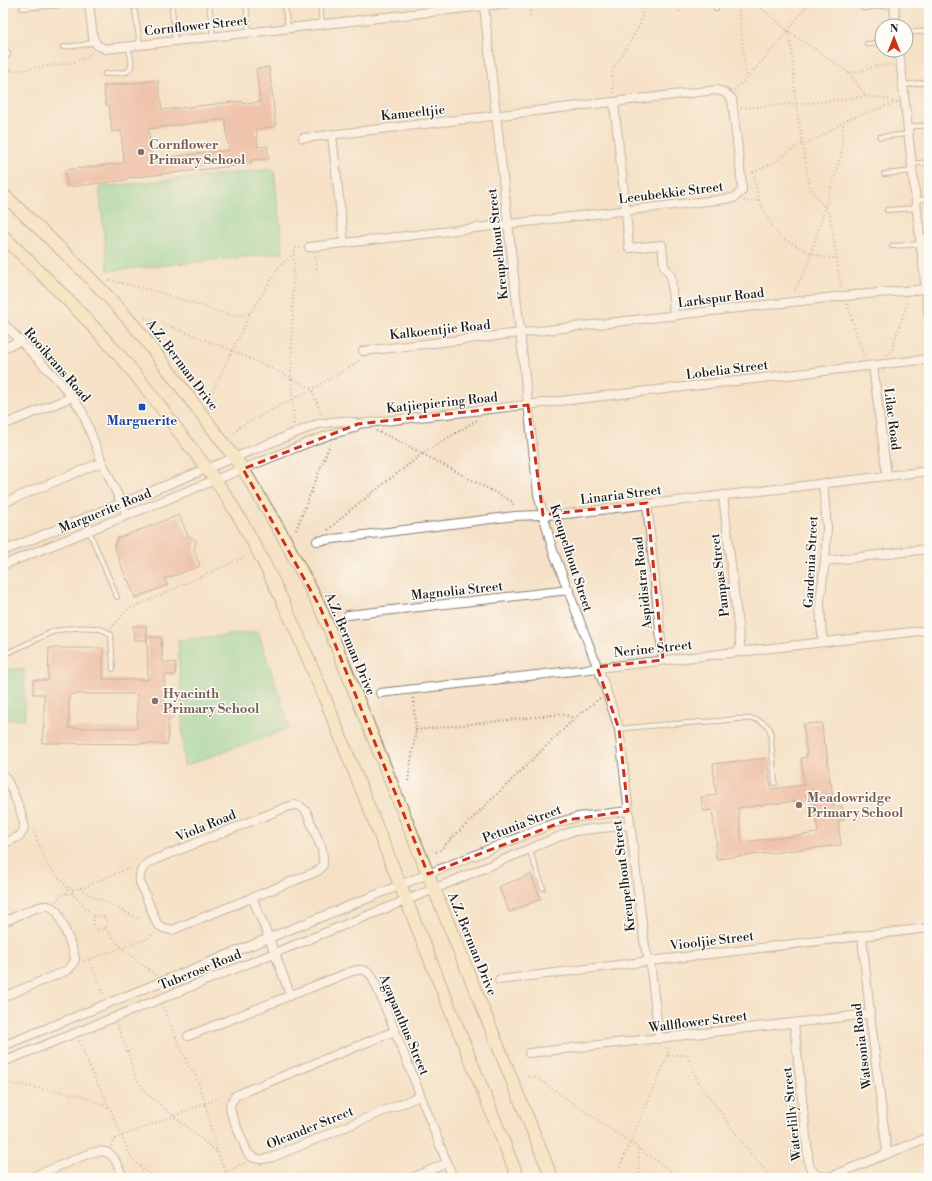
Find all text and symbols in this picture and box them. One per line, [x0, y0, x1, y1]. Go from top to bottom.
street label: Cornflower Street [144, 13, 249, 39]
north arrow [874, 18, 914, 58]
text: N [890, 22, 899, 36]
street label: Kameeltjie [380, 102, 446, 124]
place label: Cornflower Primary School [149, 137, 246, 168]
marker: Cornflower Primary School [136, 147, 146, 157]
street label: Leeubekkie Street [618, 179, 725, 207]
street label: Kreupelhout Street [484, 187, 512, 301]
street label: Larkspur Road [677, 285, 766, 311]
street label: A.Z. Berman Drive [142, 315, 222, 414]
street label: Kalkoentjie Road [389, 317, 492, 343]
street label: Rooikrans Road [20, 325, 94, 406]
street label: Lobelia Street [685, 357, 769, 383]
street label: Lilac Road [880, 387, 904, 452]
street label: Katjiepiering Road [385, 389, 499, 417]
marker: Marguerite [137, 402, 147, 412]
place label: Marguerite [107, 413, 177, 429]
street label: Linaria Street [579, 482, 663, 508]
street label: Marguerite Road [56, 485, 154, 537]
street label: Kreupelhout Street [546, 502, 596, 614]
street label: Gardenia Street [801, 515, 821, 608]
street label: Pampas Street [707, 532, 733, 618]
street label: Aspidistra Road [630, 535, 656, 631]
street label: Magnolia Street [410, 578, 504, 604]
street label: A.Z. Berman Drive [321, 589, 379, 698]
street label: Nerine Street [613, 637, 693, 661]
place label: Hyacinth Primary School [163, 686, 260, 717]
marker: Hyacinth Primary School [150, 696, 160, 706]
place label: Meadowridge Primary School [807, 790, 904, 821]
marker: Meadowridge Primary School [794, 800, 804, 810]
street label: Petunia Street [480, 801, 564, 846]
street label: Viola Road [173, 806, 239, 846]
street label: Kreupelhout Street [609, 819, 639, 933]
street label: A.Z. Berman Drive [444, 889, 500, 998]
street label: Viooljie Street [668, 928, 755, 954]
street label: Tuberose Road [157, 946, 244, 994]
street label: Agapanthus Street [375, 971, 433, 1078]
street label: Watsonia Road [849, 1001, 875, 1091]
street label: Wallflower Street [647, 1008, 749, 1036]
street label: Waterlilly Street [779, 1066, 805, 1163]
street label: Oleander Street [264, 1103, 356, 1153]

